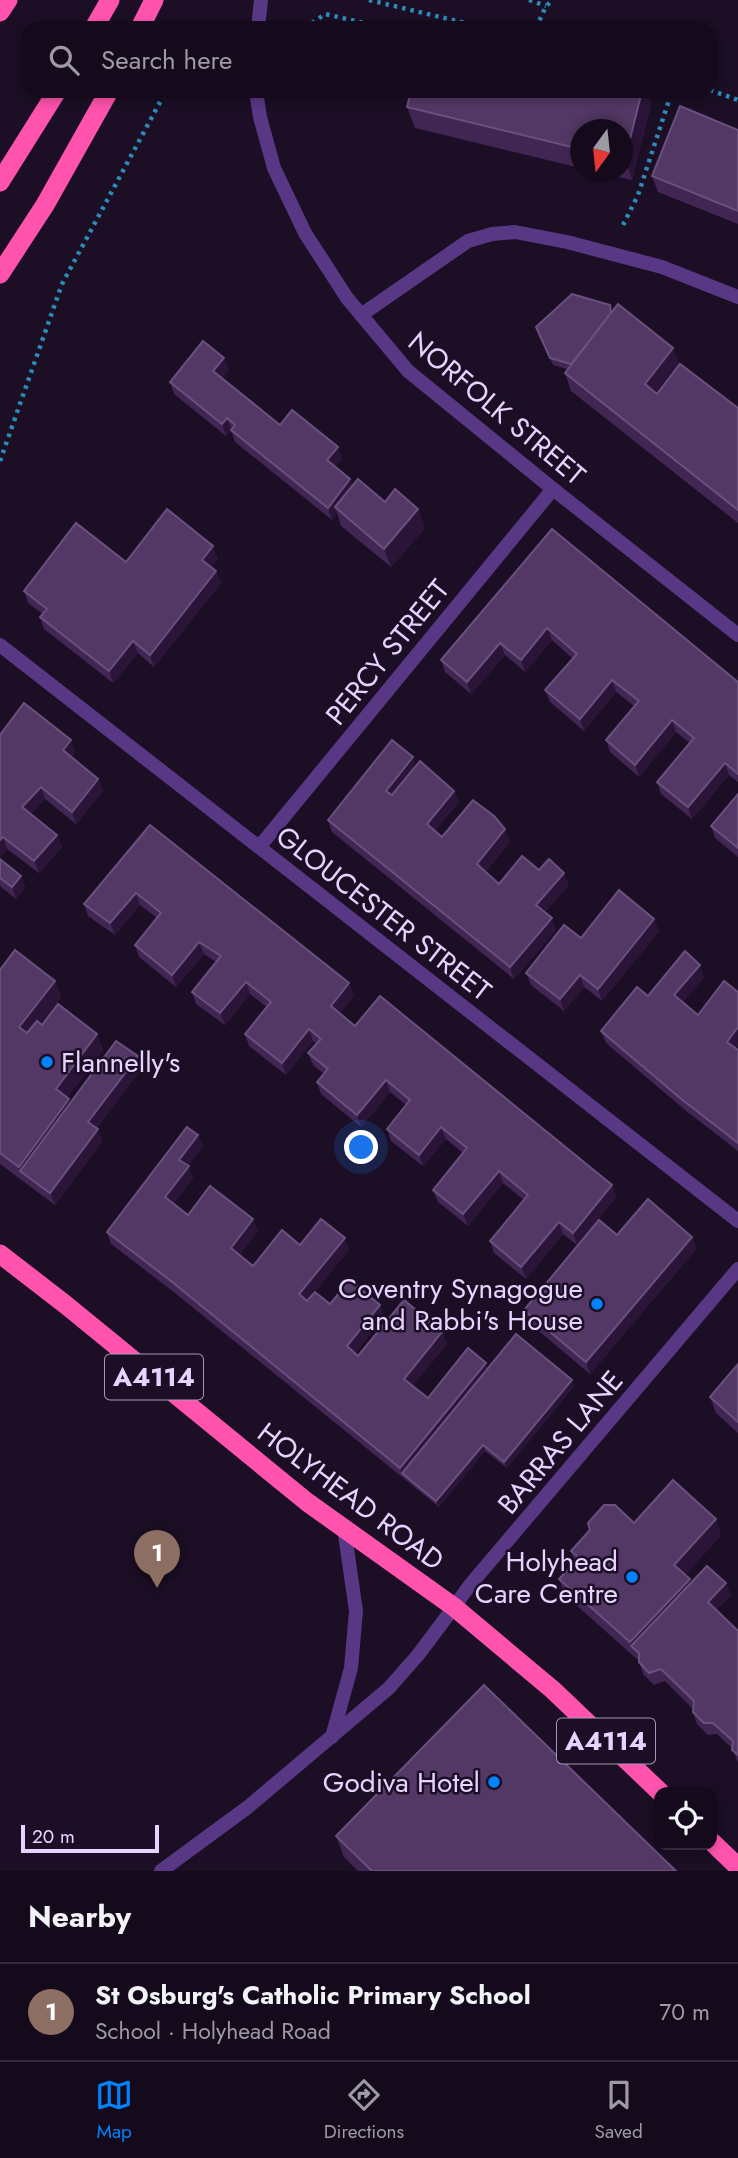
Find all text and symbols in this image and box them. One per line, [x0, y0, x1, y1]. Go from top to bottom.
search box [21, 21, 717, 98]
icon: search [45, 41, 83, 79]
text: Search here [101, 41, 233, 79]
north arrow [570, 119, 633, 182]
street label: NORFOLK STREET [399, 322, 594, 495]
street label: PERCY STREET [316, 571, 459, 734]
street label: GLOUCESTER STREET [267, 816, 500, 1011]
place label: Flannelly's [61, 1042, 180, 1083]
marker: Flannelly's [39, 1054, 55, 1070]
your location [344, 1130, 378, 1164]
place label: Coventry Synagogue and Rabbi's House [338, 1268, 583, 1341]
marker: Coventry Synagogue and Rabbi's House [589, 1296, 605, 1312]
road number: A4114 [105, 1354, 203, 1400]
street label: BARRAS LANE [488, 1362, 633, 1523]
street label: HOLYHEAD ROAD [249, 1413, 453, 1580]
pin: 1 [134, 1530, 180, 1588]
place label: Holyhead Care Centre [475, 1541, 618, 1614]
marker: Holyhead Care Centre [624, 1569, 640, 1585]
road number: A4114 [557, 1718, 655, 1764]
place label: Godiva Hotel [323, 1762, 480, 1803]
marker: Godiva Hotel [486, 1774, 502, 1790]
map controls [654, 1787, 717, 1850]
button: locate [654, 1787, 717, 1850]
scale bar [21, 1822, 159, 1854]
text: 20 m [32, 1823, 75, 1850]
text: Nearby [28, 1895, 131, 1938]
text: St Osburg's Catholic Primary School [95, 1976, 531, 2014]
text: 1 [45, 1995, 57, 2029]
text: 70 m [659, 1995, 710, 2029]
text: School · Holyhead Road [95, 2014, 331, 2048]
tab: Map [95, 2076, 133, 2145]
tab: Directions [324, 2076, 404, 2145]
tab: Saved [595, 2076, 643, 2145]

